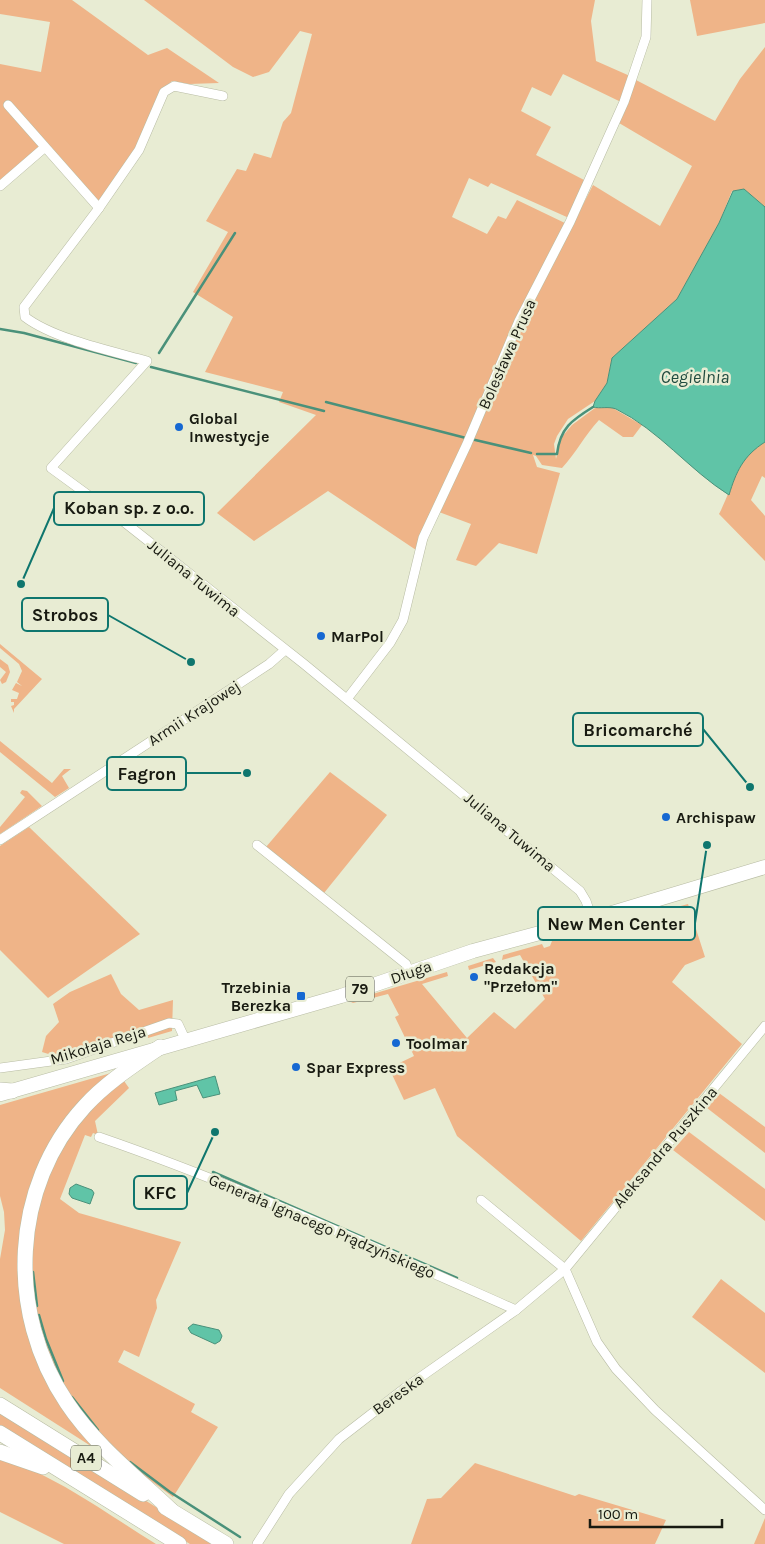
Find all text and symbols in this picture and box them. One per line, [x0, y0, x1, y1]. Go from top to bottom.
street label: Bolesława Prusa [474, 296, 540, 412]
water label: Cegielnia [661, 366, 729, 388]
place label: Global Inwestycje [189, 409, 270, 446]
marker: Global Inwestycje [173, 421, 185, 433]
callout: Koban sp. z o.o. [54, 492, 204, 525]
text: Koban sp. z o.o. [64, 497, 194, 519]
street label: Juliana Tuwima [144, 535, 244, 621]
callout: Strobos [22, 598, 108, 631]
text: Strobos [32, 604, 98, 626]
place label: MarPol [331, 627, 384, 646]
marker: MarPol [315, 630, 327, 642]
street label: Armii Krajowej [144, 676, 244, 750]
callout: Bricomarché [573, 713, 703, 746]
text: Bricomarché [583, 719, 693, 741]
callout: Fagron [107, 757, 186, 790]
text: Fagron [118, 763, 176, 785]
street label: Juliana Tuwima [461, 788, 559, 876]
place label: Archispaw [676, 808, 756, 827]
marker: Archispaw [660, 811, 672, 823]
callout: New Men Center [538, 907, 695, 940]
text: New Men Center [547, 913, 685, 935]
street label: Długa [388, 956, 434, 988]
place label: Redakcja "Przełom" [484, 959, 557, 996]
marker: Redakcja "Przełom" [468, 971, 480, 983]
road number: 79 [346, 976, 374, 1002]
place label: Trzebinia Berezka [222, 978, 291, 1015]
marker: Trzebinia Berezka [295, 990, 307, 1002]
street label: Mikołaja Reja [48, 1021, 148, 1069]
place label: Toolmar [406, 1034, 468, 1053]
marker: Toolmar [390, 1037, 402, 1049]
place label: Spar Express [306, 1058, 405, 1077]
marker: Spar Express [290, 1061, 302, 1073]
street label: Aleksandra Puszkina [609, 1083, 721, 1211]
street label: Generała Ignacego Prądzyńskiego [206, 1170, 438, 1282]
callout: KFC [134, 1176, 187, 1209]
text: KFC [143, 1182, 177, 1204]
street label: Bereska [369, 1369, 427, 1419]
road number: A4 [71, 1446, 101, 1470]
scale bar [590, 1496, 722, 1528]
text: 100 m [598, 1505, 638, 1523]

